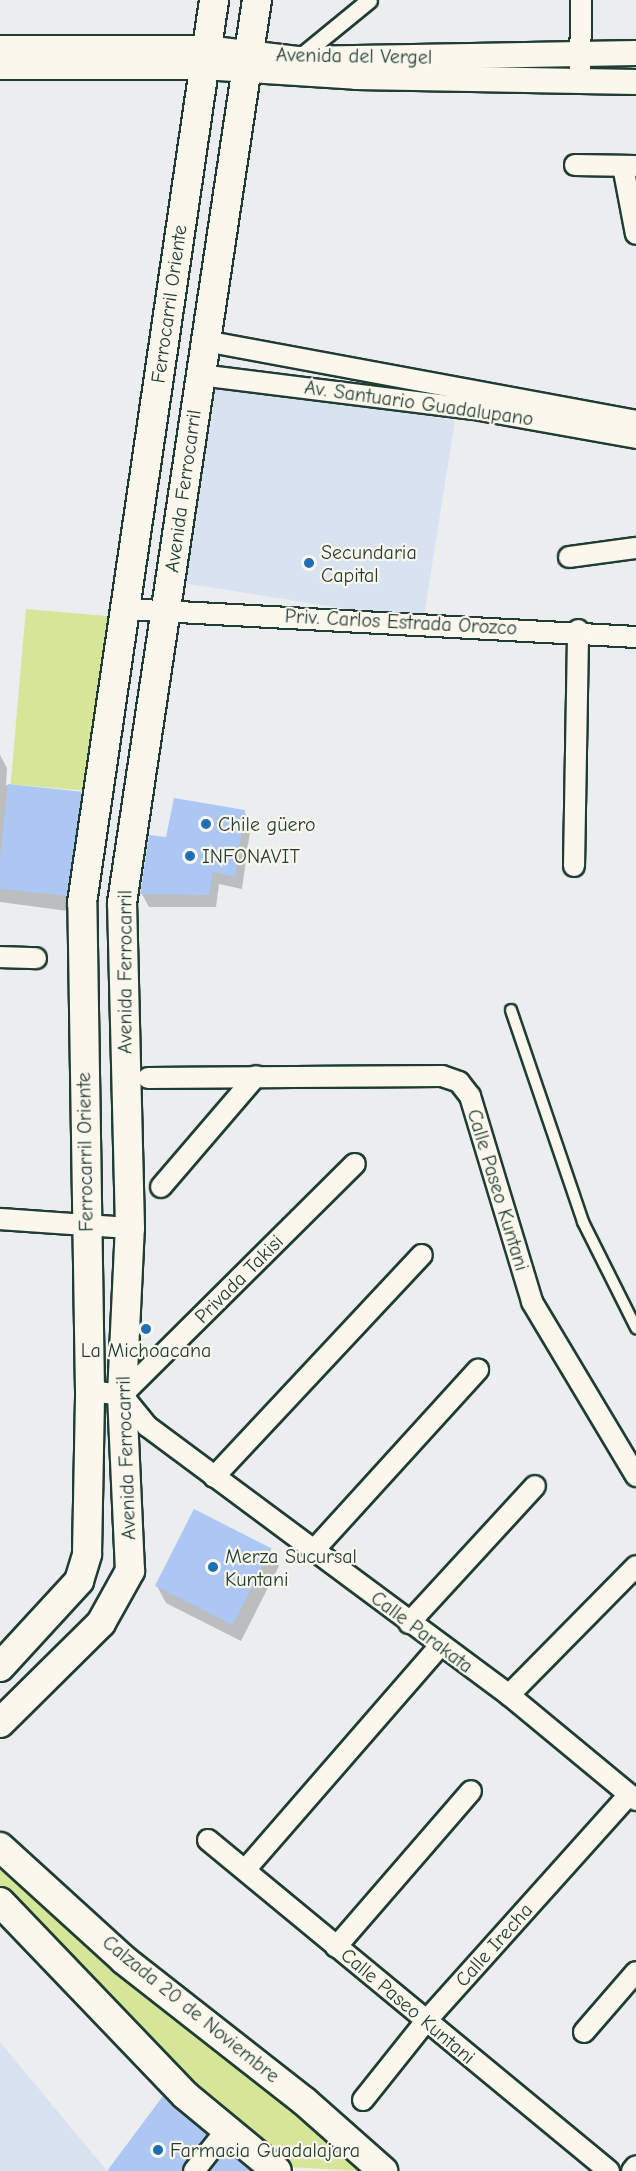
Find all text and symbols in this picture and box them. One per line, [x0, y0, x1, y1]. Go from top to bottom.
street label: Avenida del Vergel [276, 43, 432, 69]
street label: Ferrocarril Oriente [146, 223, 192, 385]
street label: Av. Santuario Guadalupano [303, 375, 535, 431]
street label: Avenida Ferrocarril [160, 408, 206, 574]
place label: Secundaria Capital [321, 540, 417, 587]
marker: Secundaria Capital [302, 556, 316, 570]
street label: Priv. Carlos Estrada Orozco [284, 604, 518, 640]
place label: Chile güero [218, 812, 316, 836]
marker: Chile güero [199, 817, 213, 831]
place label: INFONAVIT [202, 844, 300, 868]
marker: INFONAVIT [183, 849, 197, 863]
street label: Avenida Ferrocarril [113, 890, 137, 1054]
street label: Ferrocarril Oriente [72, 1072, 98, 1232]
street label: Calle Paseo Kuntani [462, 1106, 534, 1274]
street label: Privada Takisi [190, 1230, 288, 1328]
marker: La Michoacana [139, 1322, 153, 1336]
place label: La Michoacana [81, 1338, 211, 1362]
street label: Avenida Ferrocarril [111, 1376, 141, 1540]
place label: Merza Sucursal Kuntani [225, 1544, 357, 1591]
marker: Merza Sucursal Kuntani [206, 1560, 220, 1574]
street label: Calle Parakata [366, 1586, 478, 1678]
street label: Calle Irecha [450, 1898, 538, 1992]
street label: Calzada 20 de Noviembre [98, 1930, 284, 2088]
street label: Calle Paseo Kuntani [336, 1943, 480, 2069]
place label: Farmacia Guadalajara [170, 2138, 360, 2162]
marker: Farmacia Guadalajara [151, 2143, 165, 2157]

